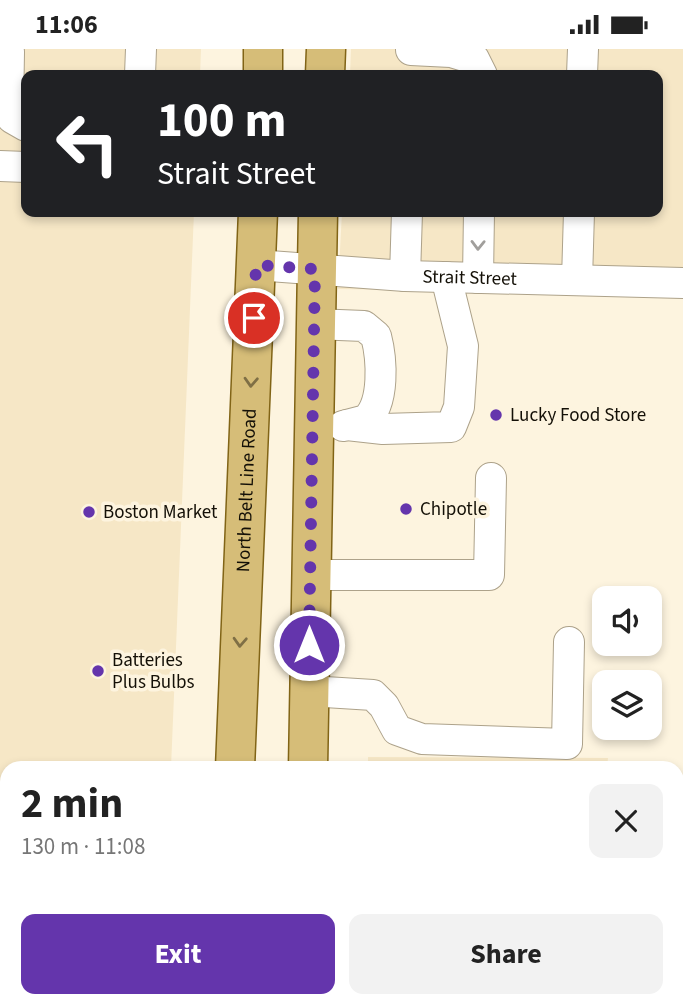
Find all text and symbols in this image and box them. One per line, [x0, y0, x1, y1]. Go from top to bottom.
text: 11:06 [35, 6, 98, 43]
text: 100 m [157, 86, 286, 156]
icon: left [42, 98, 133, 189]
text: Strait Street [157, 151, 316, 197]
one-way arrow [471, 240, 486, 251]
street label: Strait Street [422, 263, 518, 292]
pin [224, 288, 284, 348]
icon: arrive [235, 299, 273, 337]
one-way arrow [243, 376, 258, 387]
place label: Lucky Food Store [510, 402, 646, 429]
marker: Lucky Food Store [488, 407, 504, 423]
street label: North Belt Line Road [230, 408, 263, 573]
place label: Chipotle [420, 496, 487, 523]
place label: Boston Market [103, 499, 218, 526]
marker: Chipotle [398, 501, 414, 517]
marker: Boston Market [81, 504, 97, 520]
map controls [592, 586, 662, 740]
button: sound [592, 586, 662, 656]
position arrow [272, 608, 346, 682]
one-way arrow [233, 637, 248, 648]
place label: Batteries Plus Bulbs [112, 647, 195, 696]
marker: Batteries Plus Bulbs [90, 663, 106, 679]
button: layers [592, 670, 662, 740]
text: 2 min [21, 774, 123, 834]
button: close [589, 784, 663, 858]
text: 130 m · 11:08 [21, 830, 145, 863]
button: Exit [21, 914, 335, 994]
button: Share [349, 914, 663, 994]

